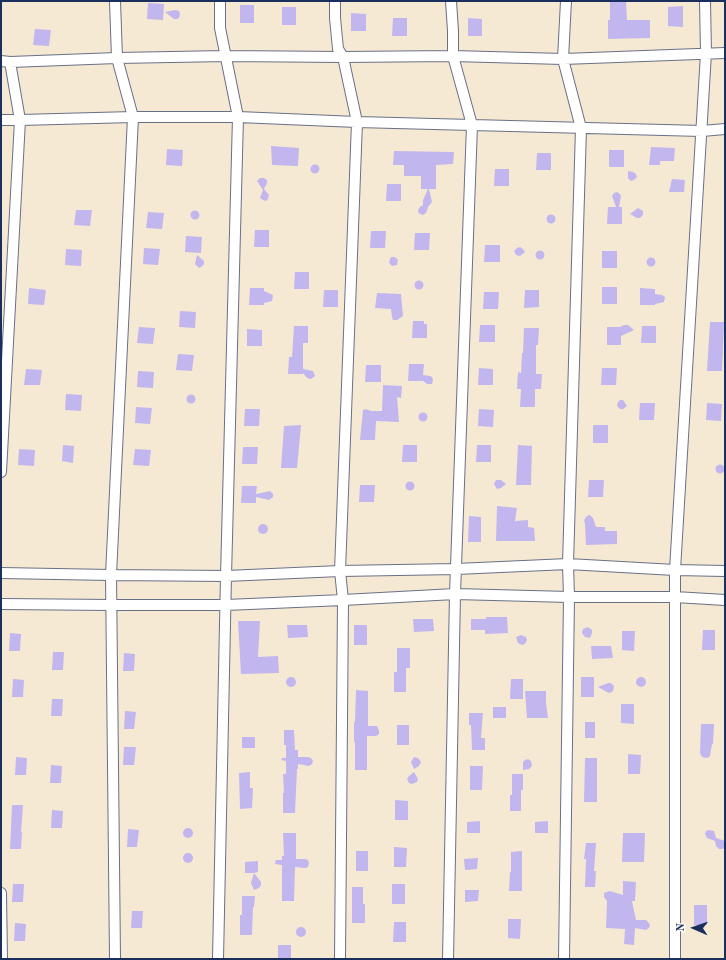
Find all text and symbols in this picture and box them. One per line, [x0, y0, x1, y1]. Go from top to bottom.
north arrow [674, 908, 714, 948]
text: N [676, 923, 687, 932]

